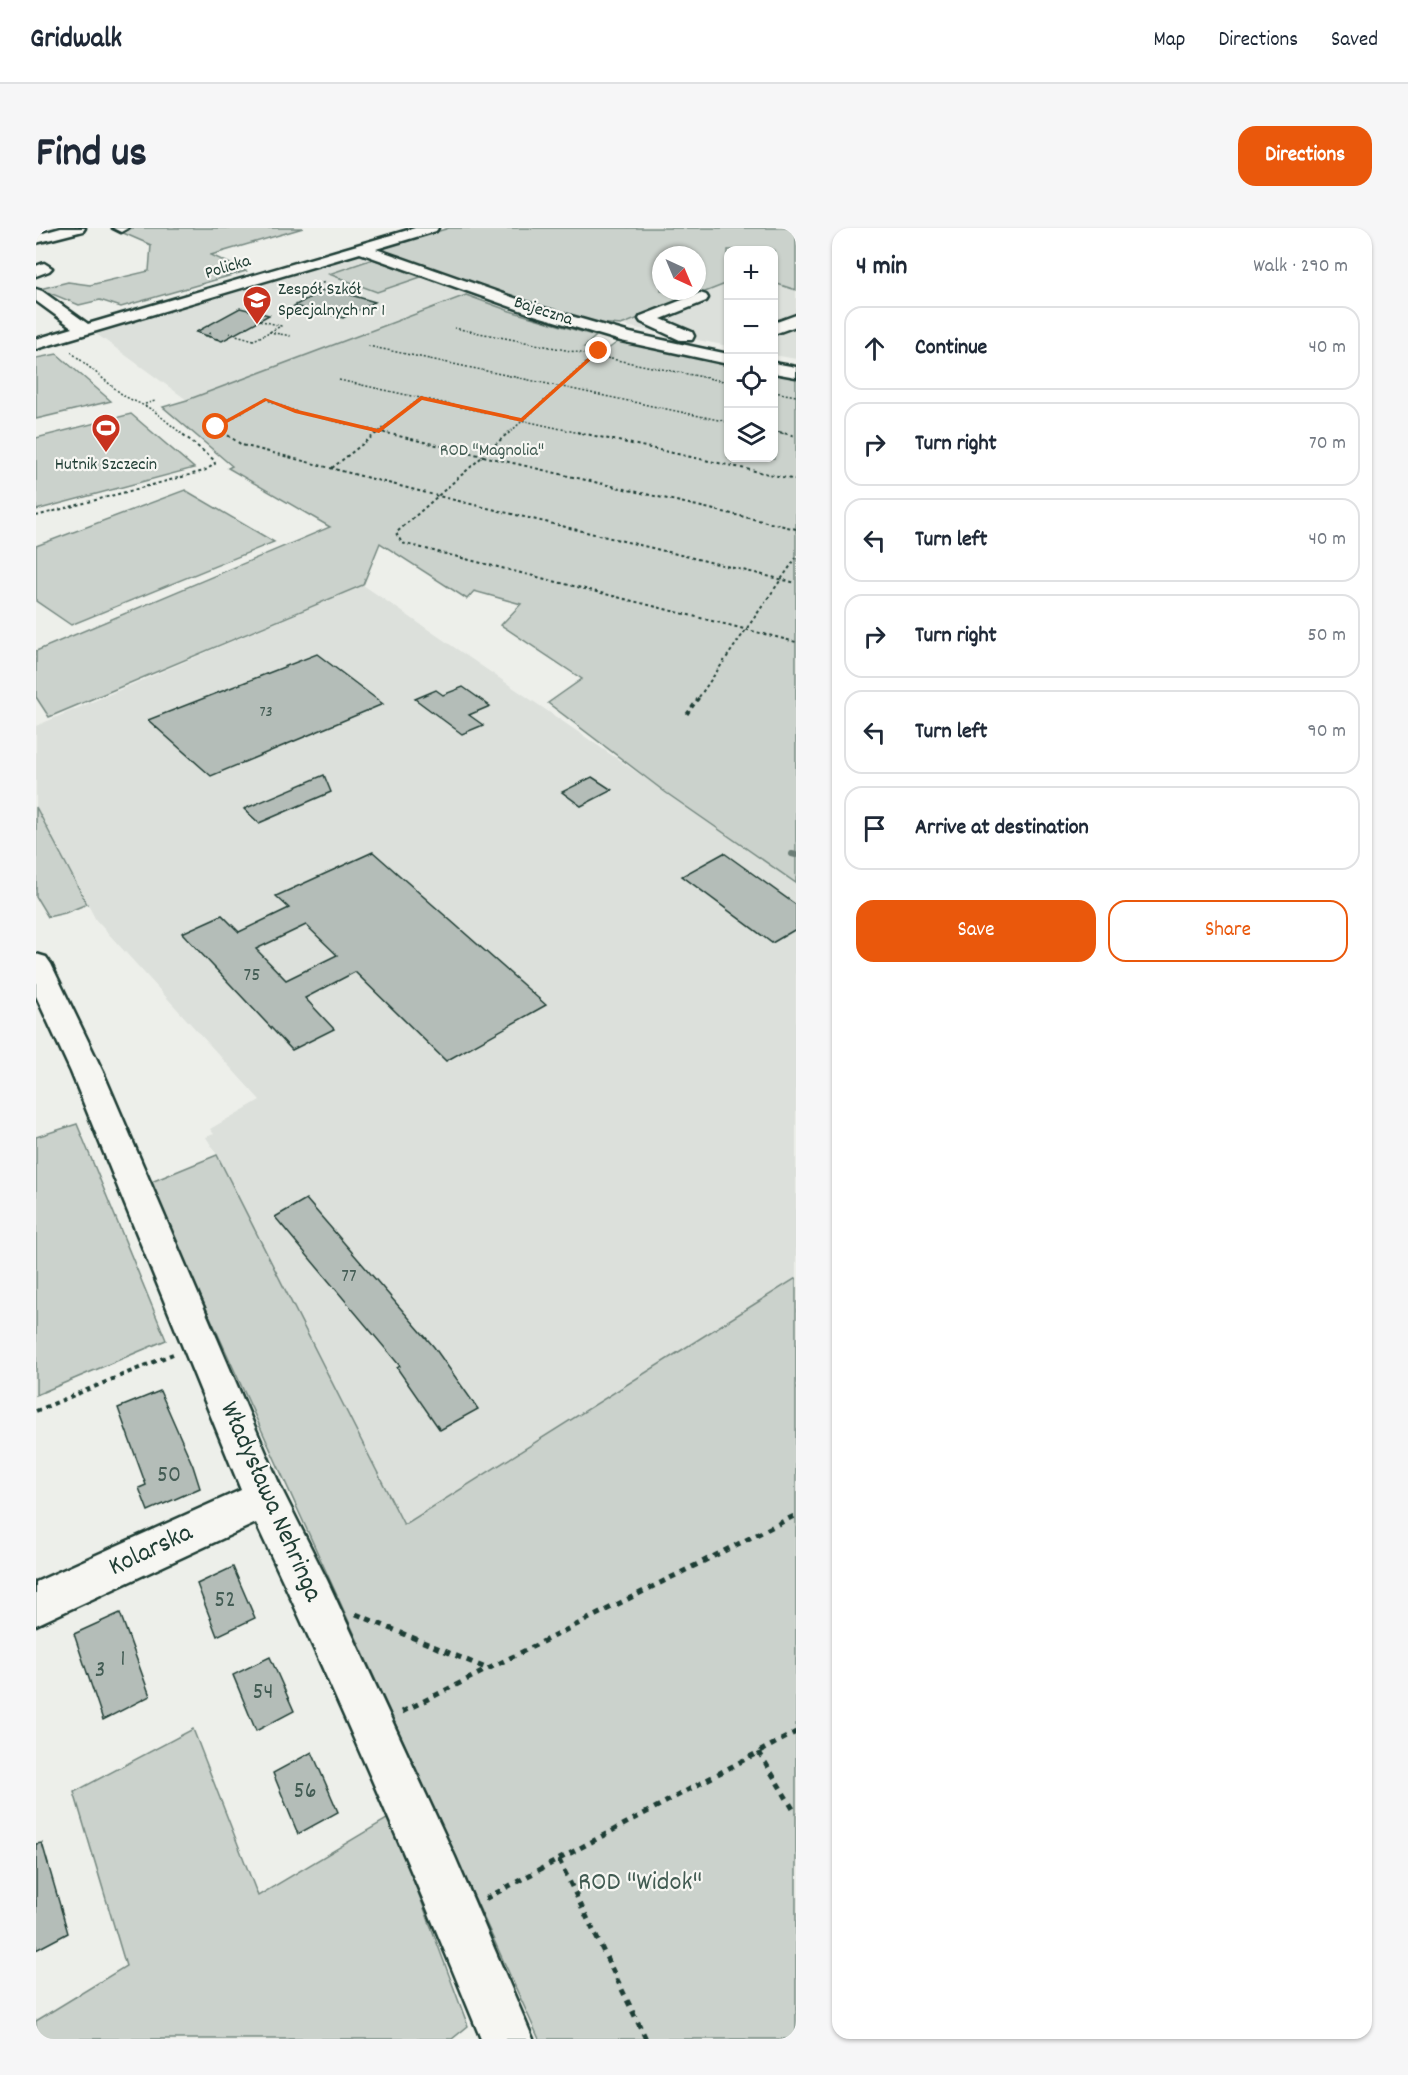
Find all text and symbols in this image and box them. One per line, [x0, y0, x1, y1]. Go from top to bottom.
text: Gridwalk [30, 21, 122, 61]
text: Map [1154, 26, 1185, 56]
text: Directions [1218, 26, 1298, 56]
text: Saved [1331, 26, 1378, 56]
text: Find us [36, 126, 147, 186]
button: Directions [1238, 126, 1372, 186]
north arrow [652, 246, 706, 300]
map controls [724, 246, 778, 462]
button: + [724, 246, 778, 300]
street label: Policka [202, 249, 255, 287]
text: 4 min [856, 249, 907, 286]
text: Walk · 290 m [1253, 253, 1348, 281]
place label: Zespół Szkół Specjalnych nr 1 [278, 278, 385, 324]
school or university icon: Zespół Szkół Specjalnych nr 1 [241, 284, 273, 326]
street label: Bajeczna [510, 291, 576, 333]
button: − [724, 300, 778, 354]
icon: ahead [858, 332, 891, 365]
text: Continue [915, 333, 987, 364]
text: 40 m [1308, 334, 1346, 362]
route end [585, 337, 611, 363]
button: locate [724, 354, 778, 408]
button: layers [724, 408, 778, 462]
sports icon: Hutnik Szczecin [90, 412, 122, 454]
route start [202, 413, 228, 439]
icon: right [858, 428, 891, 461]
text: Turn right [915, 429, 997, 460]
text: 70 m [1309, 430, 1346, 458]
park label: ROD "Magnolia" [440, 439, 544, 464]
place label: Hutnik Szczecin [55, 453, 157, 478]
icon: left [858, 524, 891, 557]
text: Turn left [915, 525, 987, 556]
text: 40 m [1308, 526, 1346, 554]
icon: right [858, 620, 891, 653]
text: Turn right [915, 621, 997, 652]
text: 50 m [1308, 622, 1346, 650]
house number: 73 [259, 701, 273, 724]
icon: left [858, 716, 891, 749]
text: Turn left [915, 717, 987, 748]
text: 90 m [1308, 718, 1346, 746]
icon: arrive [858, 812, 891, 845]
text: Arrive at destination [915, 813, 1089, 844]
button: Save [856, 900, 1096, 962]
button: Share [1108, 900, 1348, 962]
house number: 75 [244, 962, 260, 990]
house number: 77 [341, 1263, 357, 1291]
street label: Władysława Nehringa [208, 1396, 332, 1609]
house number: 50 [157, 1459, 181, 1493]
street label: Kolarska [103, 1514, 200, 1587]
house number: 52 [214, 1584, 236, 1618]
house number: 1 [120, 1643, 126, 1677]
house number: 3 [95, 1654, 105, 1688]
house number: 54 [252, 1676, 274, 1710]
house number: 56 [294, 1775, 316, 1809]
park label: ROD "Widok" [578, 1864, 702, 1903]

